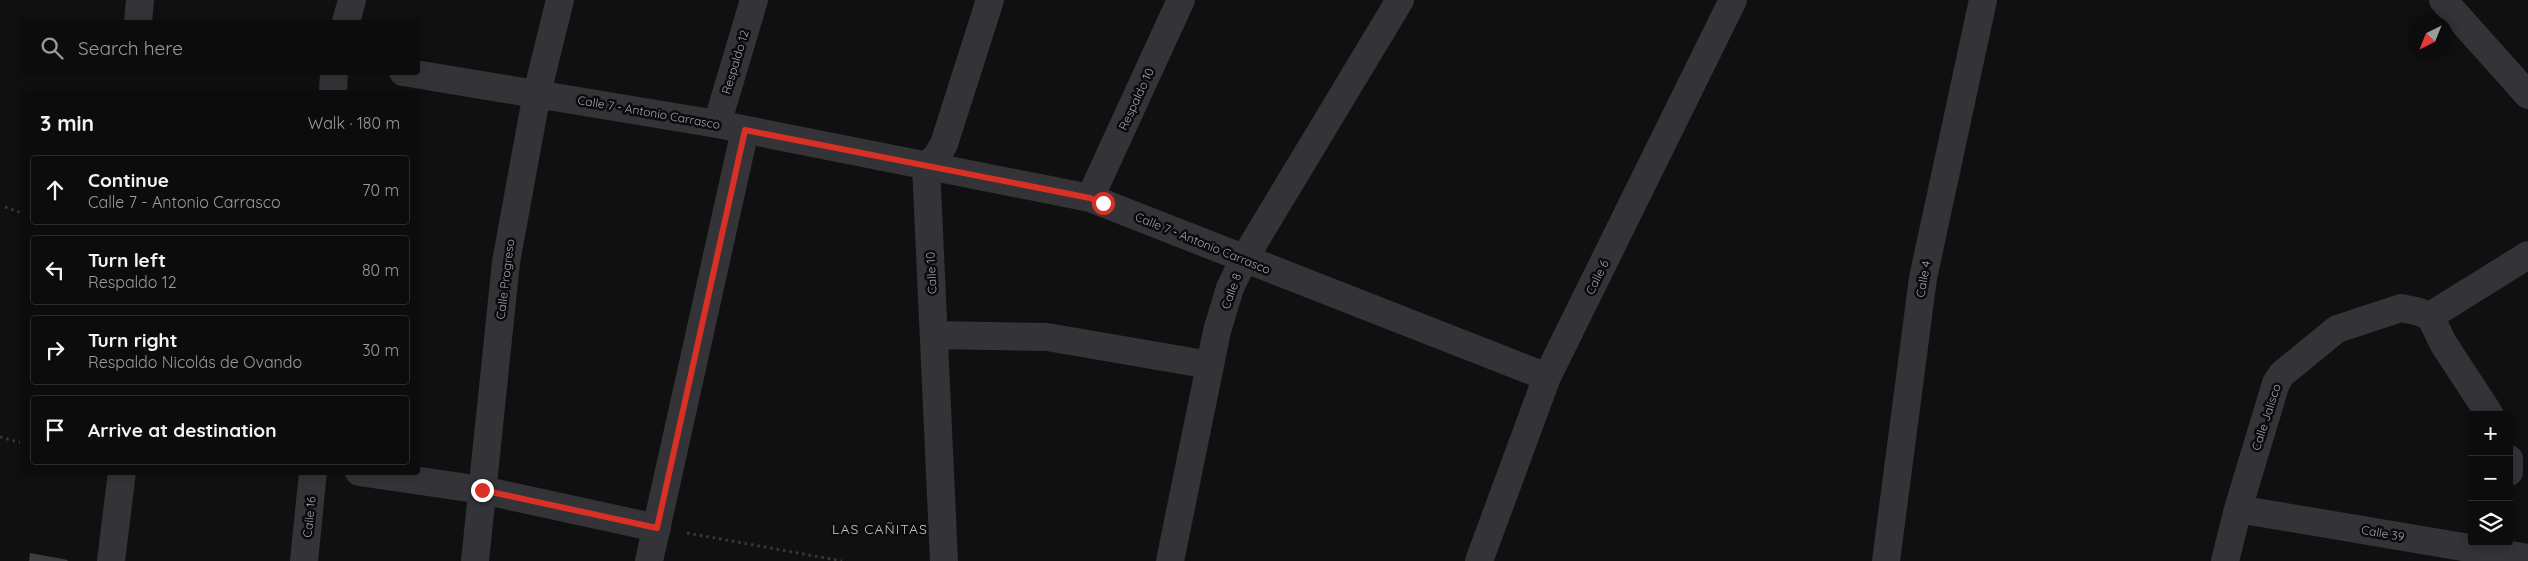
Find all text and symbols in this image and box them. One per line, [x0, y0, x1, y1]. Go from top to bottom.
north arrow [2408, 15, 2453, 60]
search box [20, 20, 420, 75]
street label: Respaldo 12 [718, 28, 752, 96]
icon: search [38, 34, 66, 62]
text: Search here [78, 36, 183, 60]
street label: Respaldo 10 [1115, 65, 1157, 133]
street label: Calle 7 - Antonio Carrasco [577, 92, 721, 132]
text: 3 min [40, 110, 94, 136]
text: Walk · 180 m [308, 113, 400, 133]
text: Continue [88, 168, 169, 192]
icon: ahead [41, 176, 69, 204]
text: 70 m [362, 180, 399, 200]
text: Calle 7 - Antonio Carrasco [88, 192, 281, 212]
route start [1092, 192, 1115, 215]
street label: Calle 7 - Antonio Carrasco [1133, 209, 1273, 277]
street label: Calle Progreso [493, 238, 517, 320]
text: Turn left [88, 248, 166, 272]
street label: Calle 10 [922, 252, 940, 294]
icon: left [41, 256, 69, 284]
street label: Calle 6 [1582, 257, 1612, 297]
text: 80 m [362, 260, 399, 280]
street label: Calle 4 [1912, 260, 1934, 298]
street label: Calle 8 [1218, 271, 1244, 311]
text: Respaldo 12 [88, 272, 177, 292]
text: Turn right [88, 328, 177, 352]
icon: right [41, 336, 69, 364]
text: 30 m [362, 340, 399, 360]
text: Respaldo Nicolás de Ovando [88, 352, 302, 372]
street label: Calle Jalisco [2248, 382, 2284, 452]
map controls [2468, 411, 2513, 546]
button: + [2468, 411, 2513, 456]
icon: arrive [41, 416, 69, 444]
text: Arrive at destination [88, 418, 277, 442]
button: − [2468, 456, 2513, 501]
route end [471, 479, 494, 502]
street label: Calle 16 [299, 495, 319, 538]
button: layers [2468, 501, 2513, 546]
district label: LAS CAÑITAS [832, 520, 928, 538]
street label: Calle 39 [2360, 522, 2406, 544]

